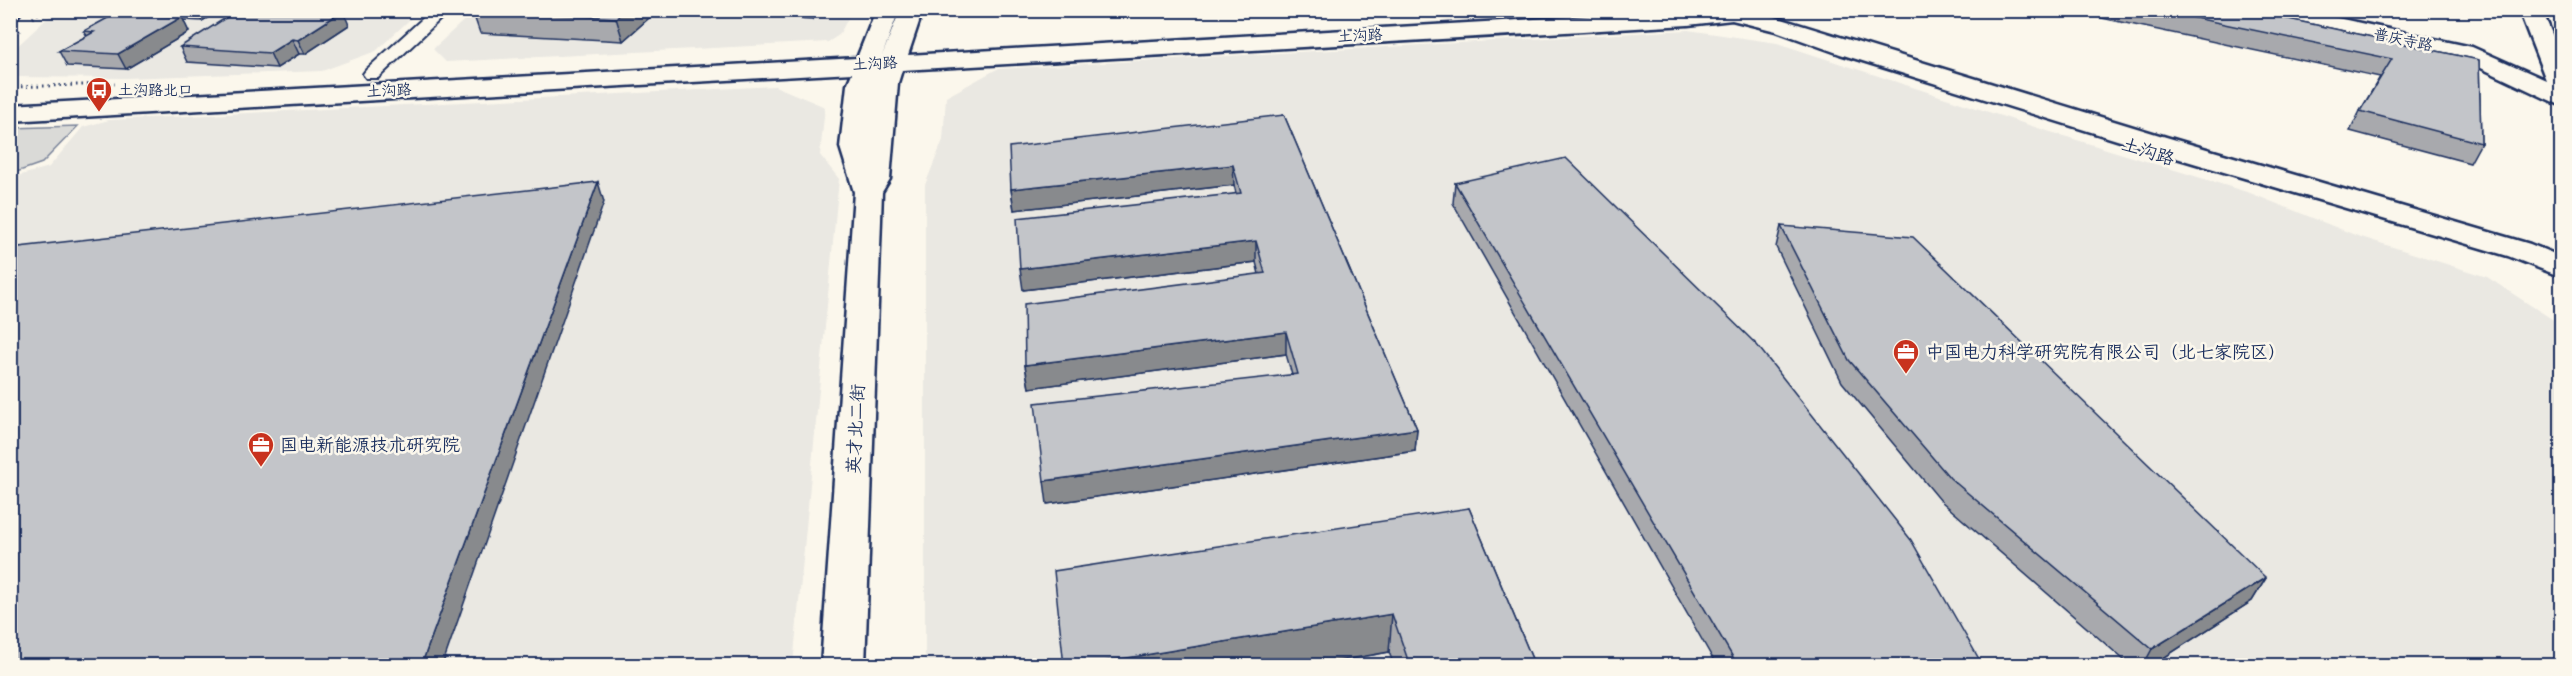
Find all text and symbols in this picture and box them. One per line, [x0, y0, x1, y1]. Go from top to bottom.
street label: 普庆寺路 [2372, 24, 2434, 56]
street label: 土沟路 [1337, 25, 1383, 47]
street label: 土沟路 [852, 53, 898, 75]
bus stop icon: 土沟路北口 [84, 75, 114, 113]
street label: 土沟路 [366, 80, 412, 102]
place label: 土沟路北口 [118, 81, 193, 100]
street label: 土沟路 [2119, 133, 2177, 171]
office icon: 中国电力科学研究院有限公司（北七家院区） [1891, 337, 1921, 375]
place label: 中国电力科学研究院有限公司（北七家院区） [1926, 341, 2286, 364]
street label: 英才北二街 [842, 383, 870, 475]
office icon: 国电新能源技术研究院 [246, 430, 276, 468]
place label: 国电新能源技术研究院 [280, 434, 460, 457]

